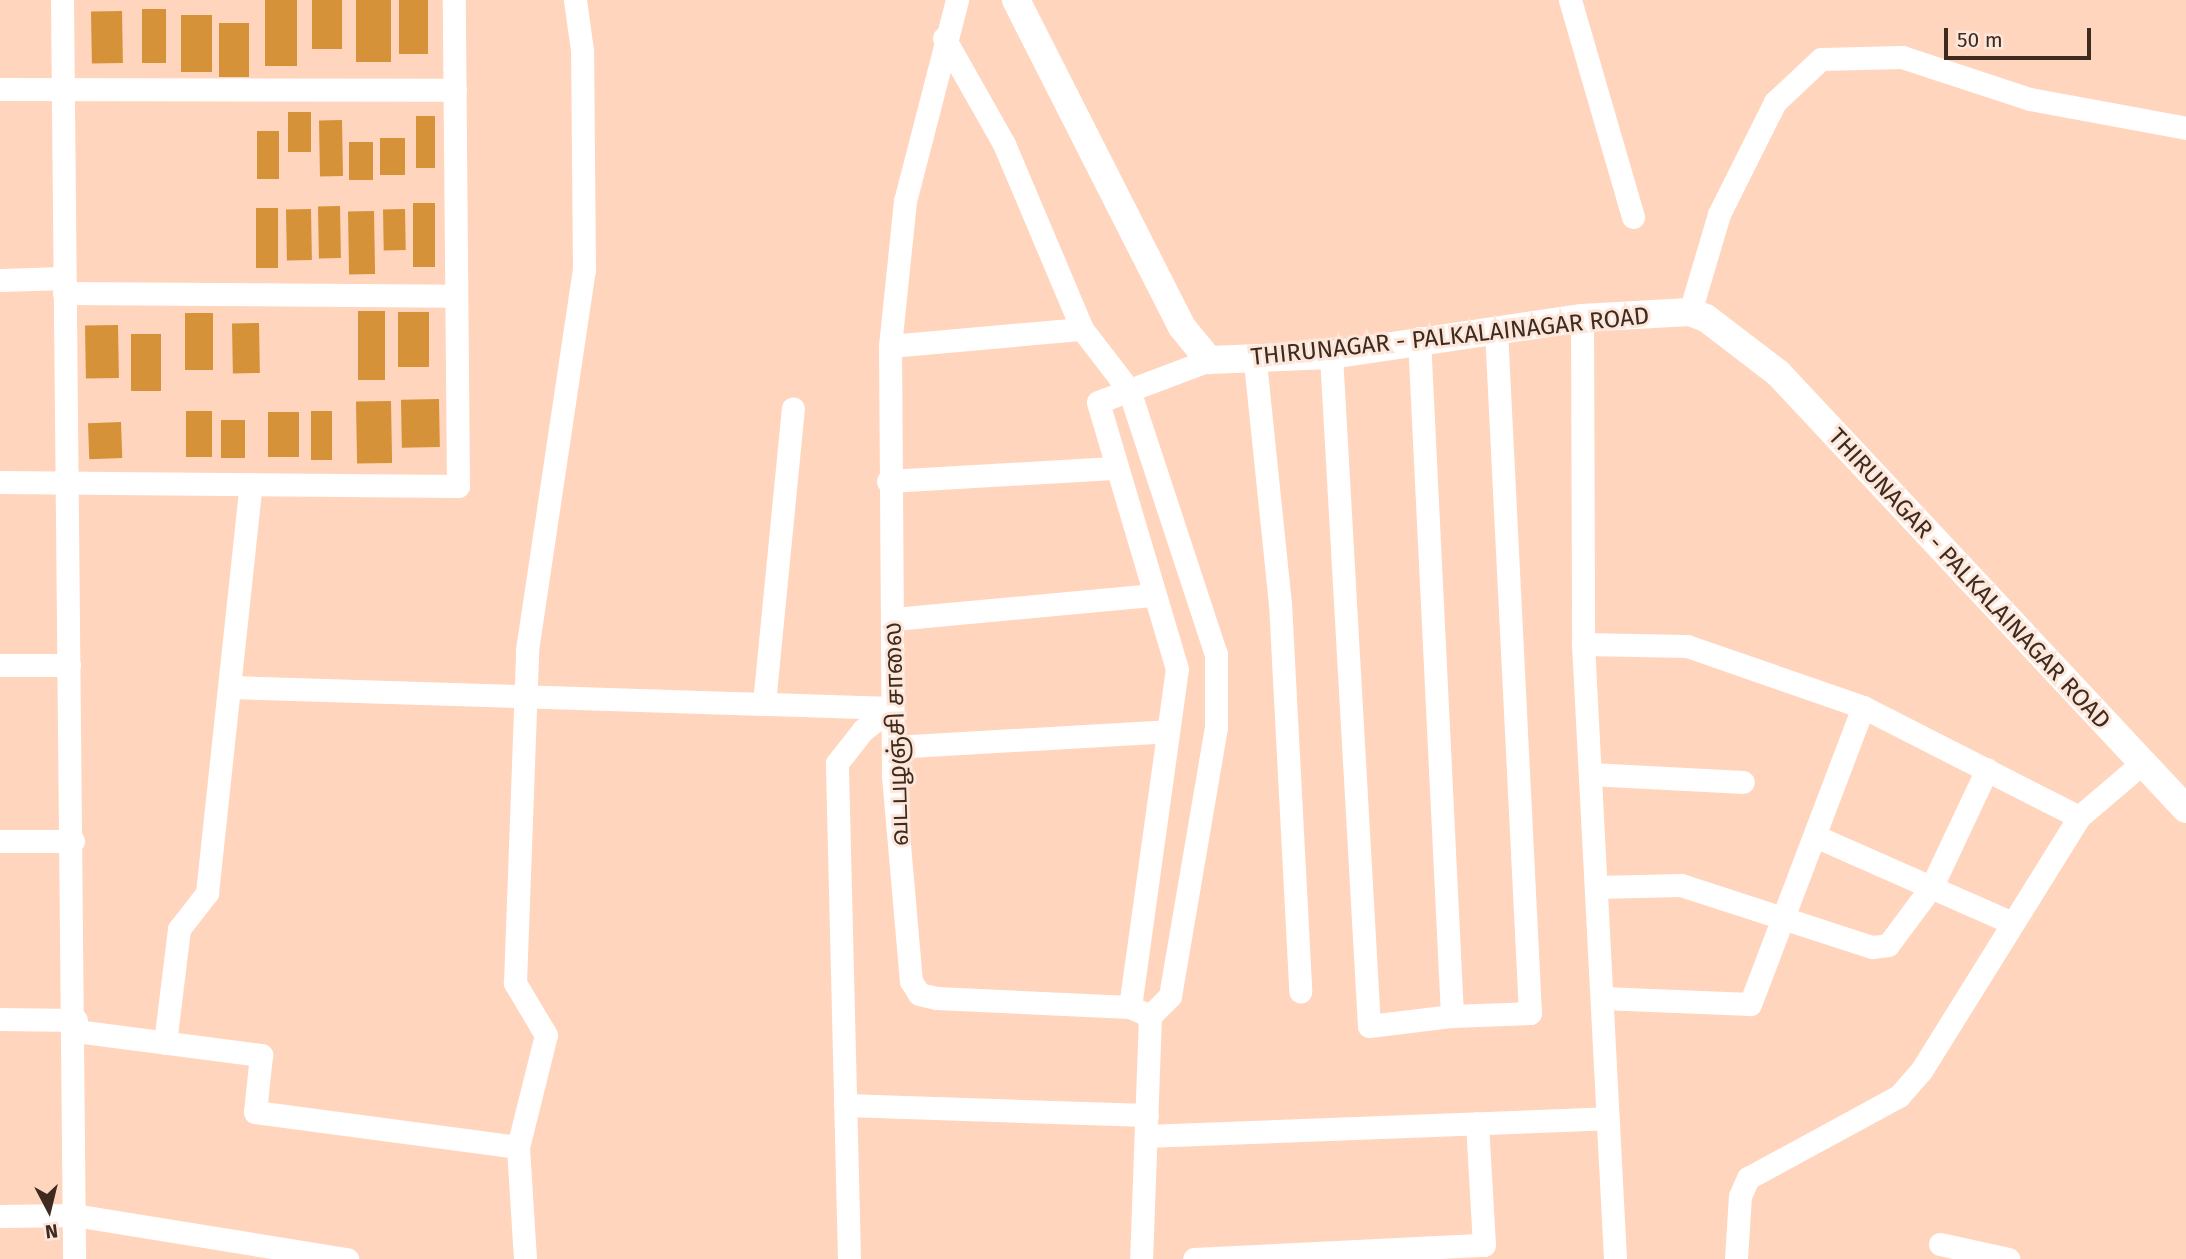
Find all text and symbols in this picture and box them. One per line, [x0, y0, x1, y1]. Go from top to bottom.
scale bar [1948, 14, 2095, 58]
text: 50 m [1957, 27, 2003, 53]
street label: THIRUNAGAR - PALKALAINAGAR ROAD [1249, 302, 1651, 372]
street label: THIRUNAGAR - PALKALAINAGAR ROAD [1822, 423, 2116, 735]
street label: வடபழஞ்சி சாலை [879, 622, 915, 846]
north arrow [14, 1175, 84, 1245]
text: N [44, 1219, 59, 1244]

